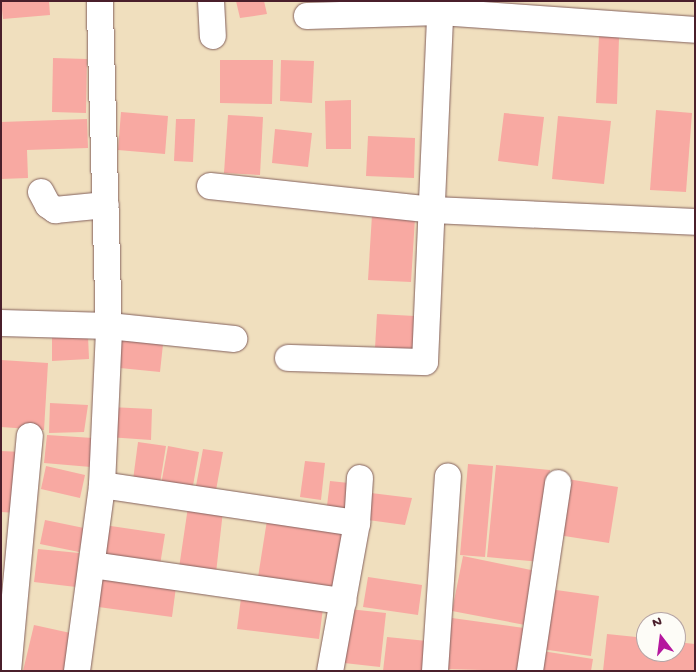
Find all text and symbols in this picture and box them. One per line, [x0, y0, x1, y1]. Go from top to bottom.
north arrow [636, 612, 686, 662]
text: N [651, 614, 664, 632]

